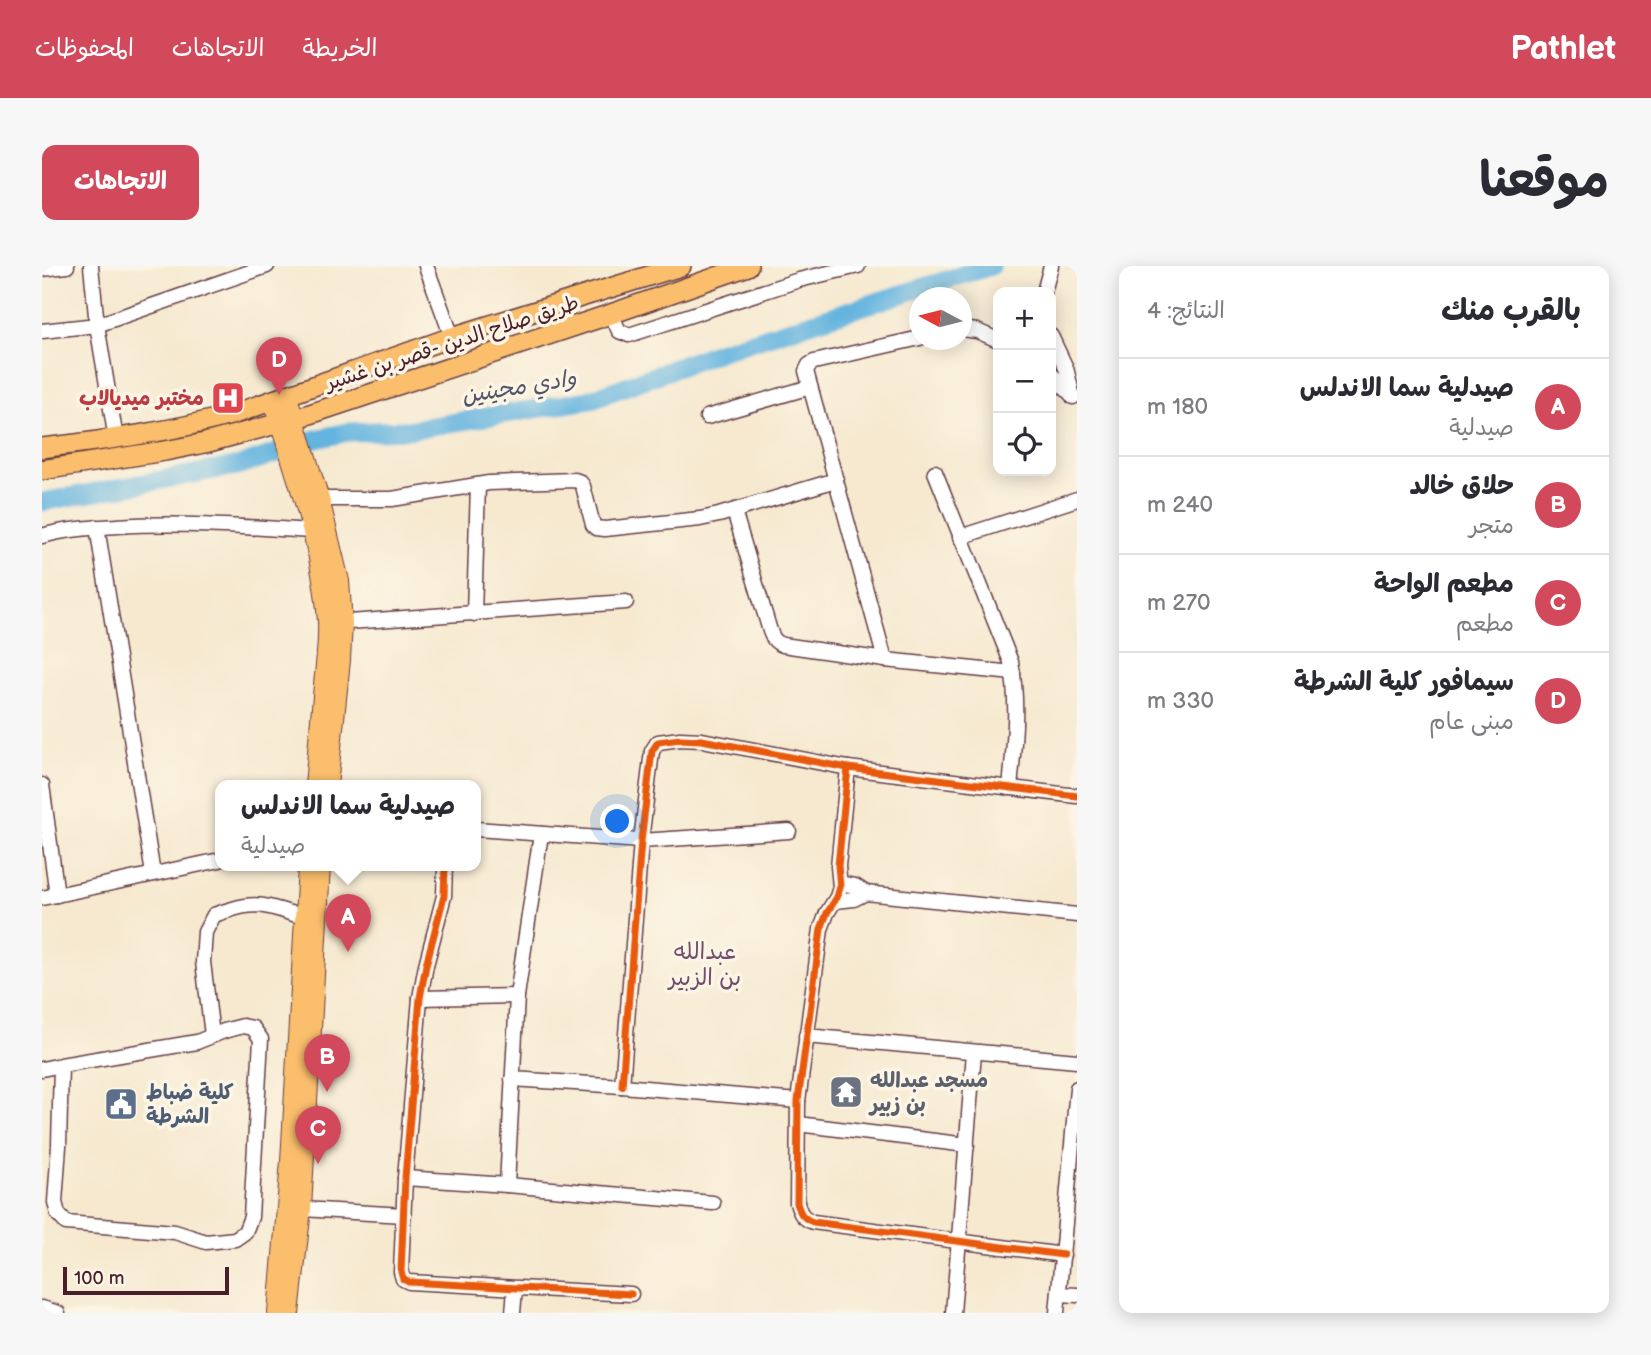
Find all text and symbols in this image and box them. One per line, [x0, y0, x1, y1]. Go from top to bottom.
text: Pathlet [1511, 29, 1616, 69]
text: المحفوظات [35, 34, 134, 63]
text: الاتجاهات [172, 34, 265, 63]
text: الخريطة [303, 34, 377, 63]
button: الاتجاهات [42, 145, 199, 220]
text: موقعنا [1479, 152, 1609, 211]
north arrow [909, 287, 972, 350]
map controls [993, 287, 1056, 476]
button: + [993, 287, 1056, 350]
street label: طريق صلاح الدين -قصر بن غشير [320, 290, 582, 397]
text: بالقرب منك [1441, 293, 1581, 329]
text: النتائج: 4 [1147, 297, 1225, 325]
pin: D [256, 337, 302, 395]
button: − [993, 350, 1056, 413]
water label: وادي مجينين [460, 364, 579, 412]
text: صيدلية سما الاندلس [1300, 373, 1514, 404]
hospital icon: مختبر ميديالاب [209, 379, 247, 417]
place label: مختبر ميديالاب [79, 386, 204, 411]
text: 180 m [1147, 393, 1208, 421]
text: A [1551, 393, 1565, 421]
button: locate [993, 413, 1056, 476]
text: صيدلية [1449, 414, 1514, 442]
text: حلاق خالد [1410, 471, 1514, 502]
text: 240 m [1147, 491, 1213, 519]
text: B [1550, 491, 1566, 519]
text: متجر [1469, 512, 1514, 540]
text: مطعم الواحة [1374, 569, 1514, 600]
text: 270 m [1147, 589, 1211, 617]
text: C [1550, 589, 1566, 617]
text: مطعم [1456, 610, 1514, 638]
text: سيمافور كلية الشرطة [1294, 667, 1514, 698]
text: 330 m [1147, 687, 1214, 715]
text: D [1550, 687, 1566, 715]
text: مبنى عام [1429, 708, 1514, 736]
popup [215, 780, 481, 871]
text: صيدلية سما الاندلس [241, 791, 455, 822]
your location [600, 804, 634, 838]
text: صيدلية [241, 832, 306, 860]
pin: A [325, 894, 371, 952]
district label: عبدالله بن الزبير [667, 938, 741, 992]
pin: B [304, 1034, 350, 1092]
place label: مسجد عبدالله بن زبير [868, 1068, 988, 1117]
temple icon: مسجد عبدالله بن زبير [827, 1073, 865, 1111]
place label: كلية ضباط الشرطة [146, 1080, 234, 1129]
public building icon: كلية ضباط الشرطة [102, 1085, 140, 1123]
pin: C [295, 1106, 341, 1164]
scale bar [63, 1264, 229, 1296]
text: 100 m [74, 1267, 125, 1290]

